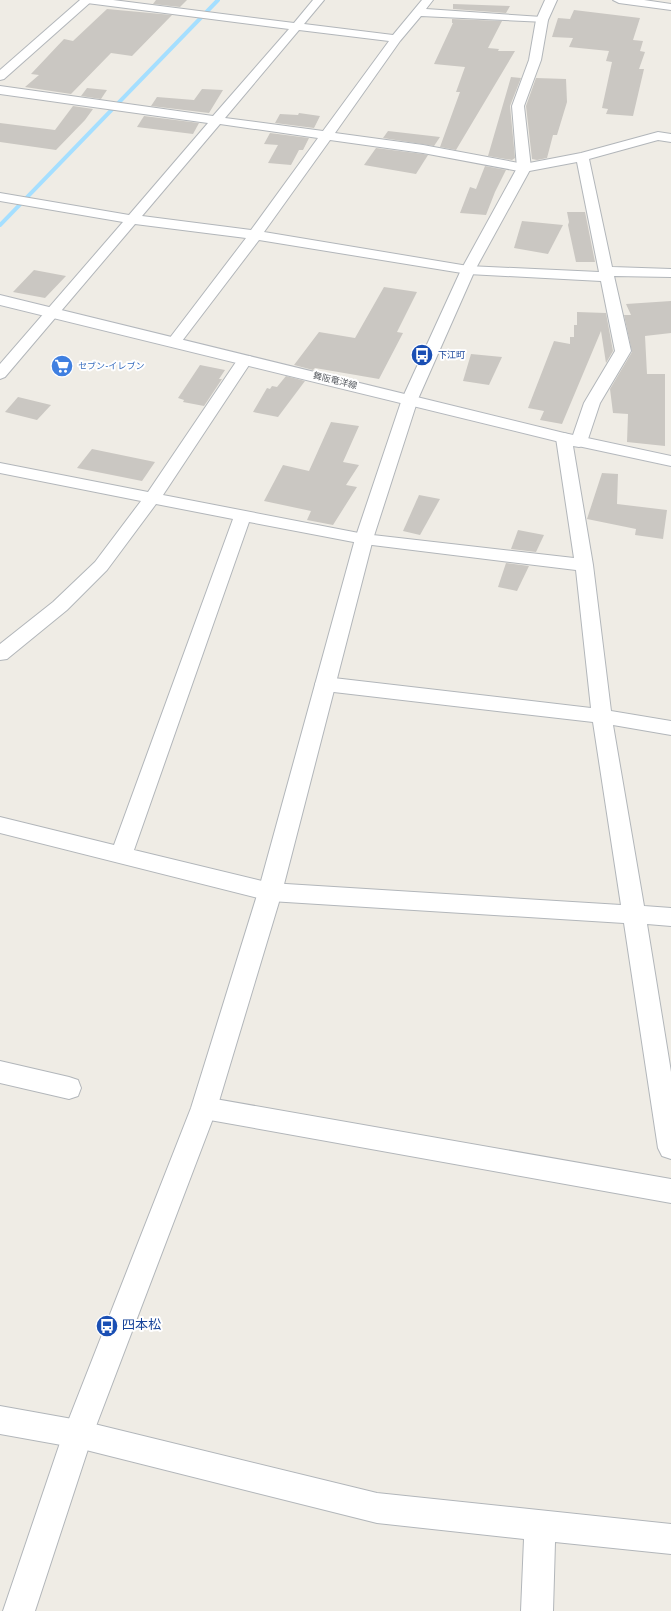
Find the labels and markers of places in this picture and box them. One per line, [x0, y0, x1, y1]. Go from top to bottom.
bus stop icon: 下江町 [409, 342, 435, 368]
place label: 下江町 [438, 350, 465, 361]
supermarket icon: セブン-イレブン [49, 353, 75, 379]
place label: セブン-イレブン [78, 361, 145, 372]
bus stop icon: 四本松 [94, 1313, 120, 1339]
place label: 四本松 [122, 1318, 161, 1334]

